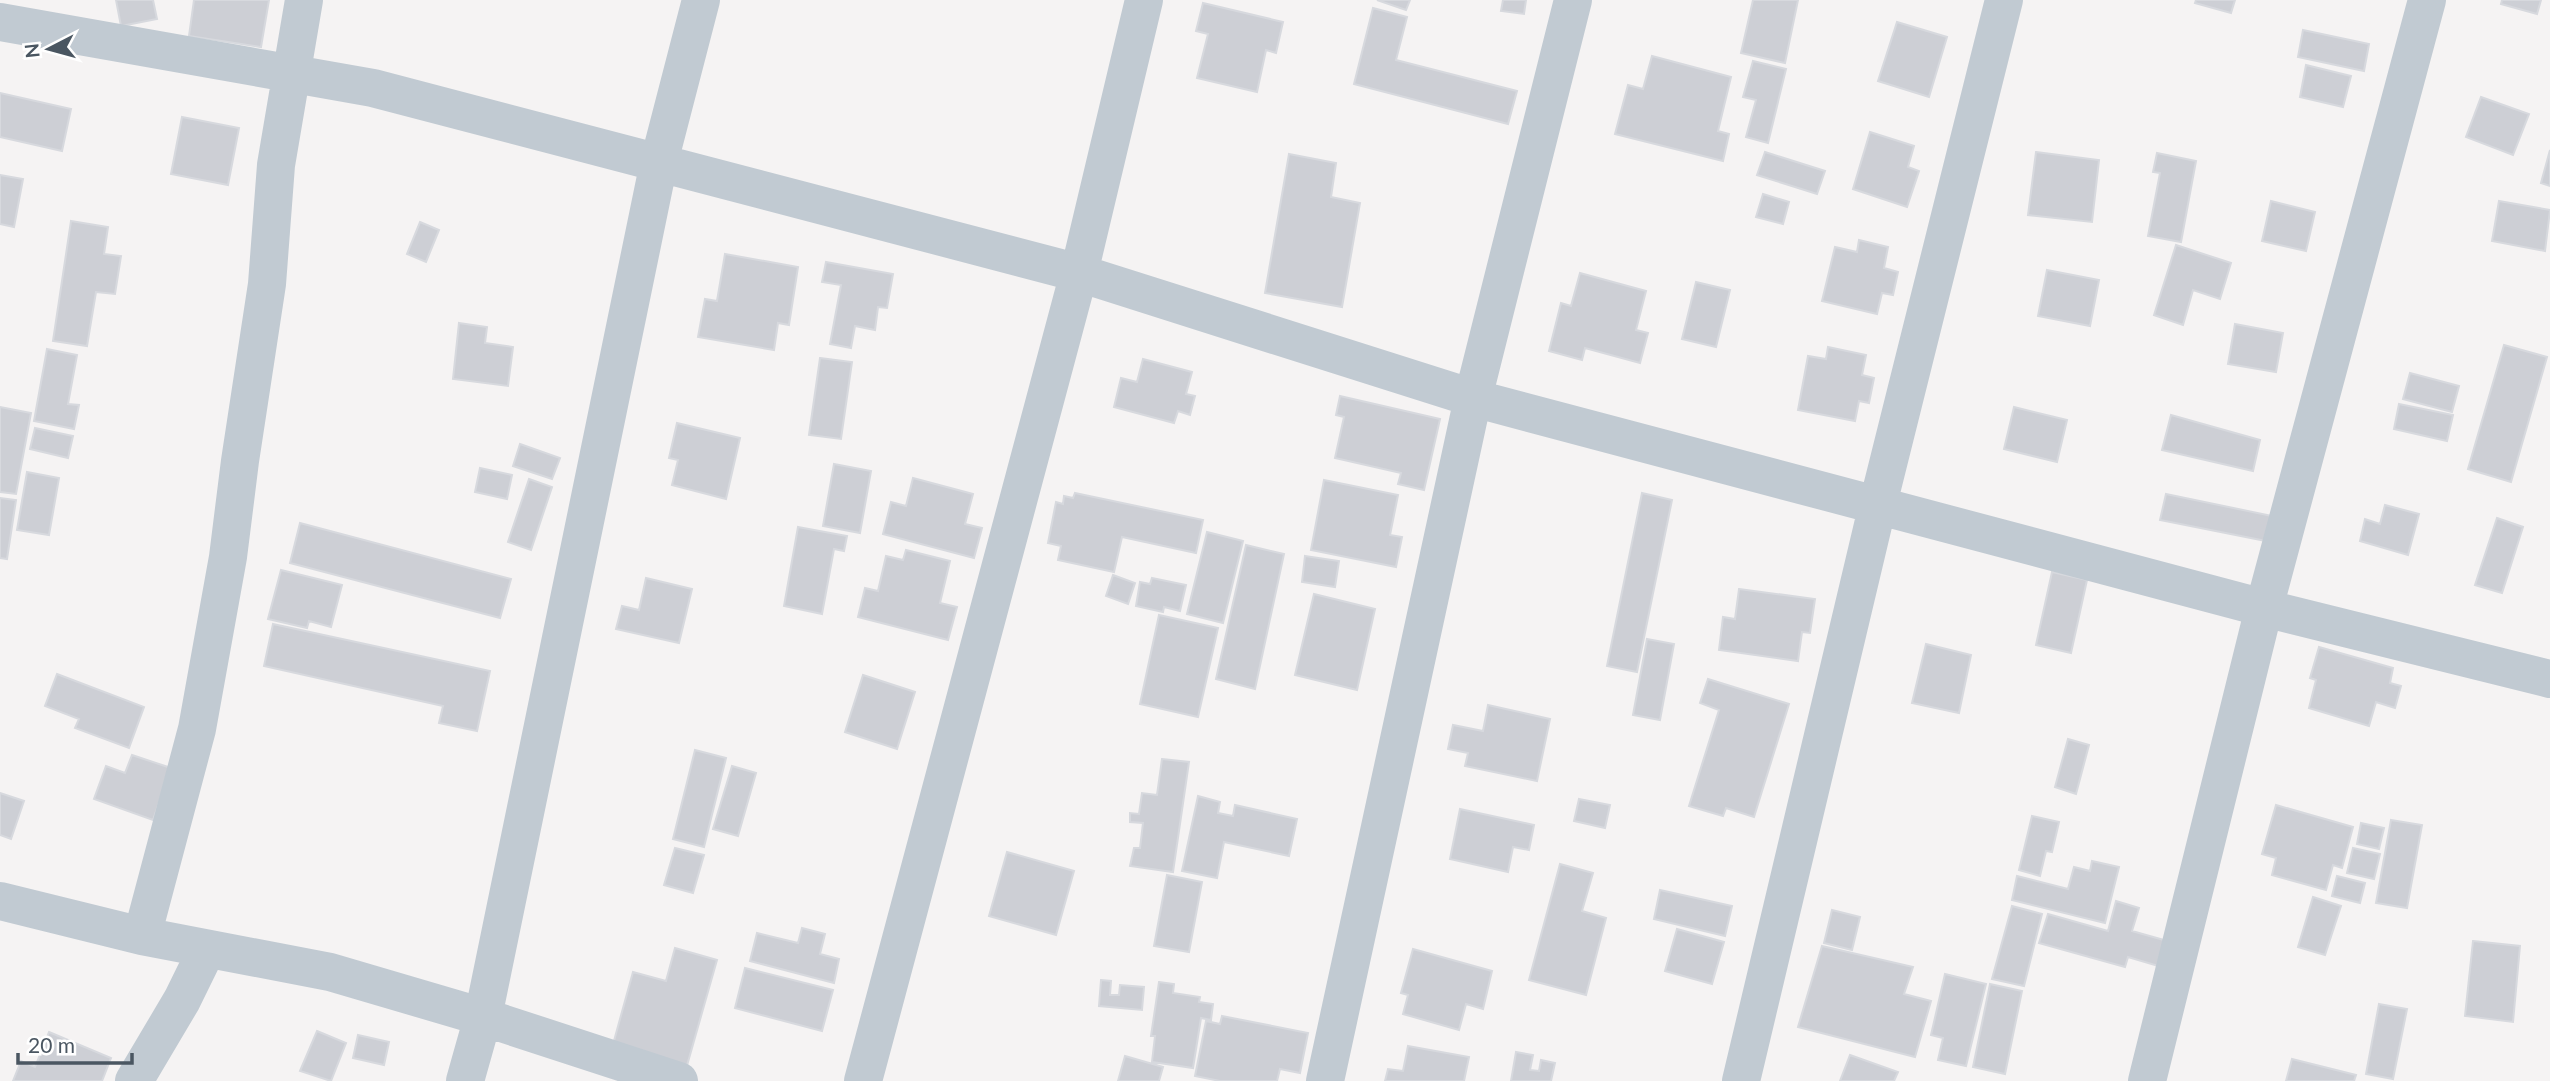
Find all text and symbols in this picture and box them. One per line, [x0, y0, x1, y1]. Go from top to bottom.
north arrow [14, 14, 84, 84]
text: N [19, 42, 44, 59]
scale bar [18, 1021, 131, 1066]
text: 20 m [28, 1032, 75, 1057]

